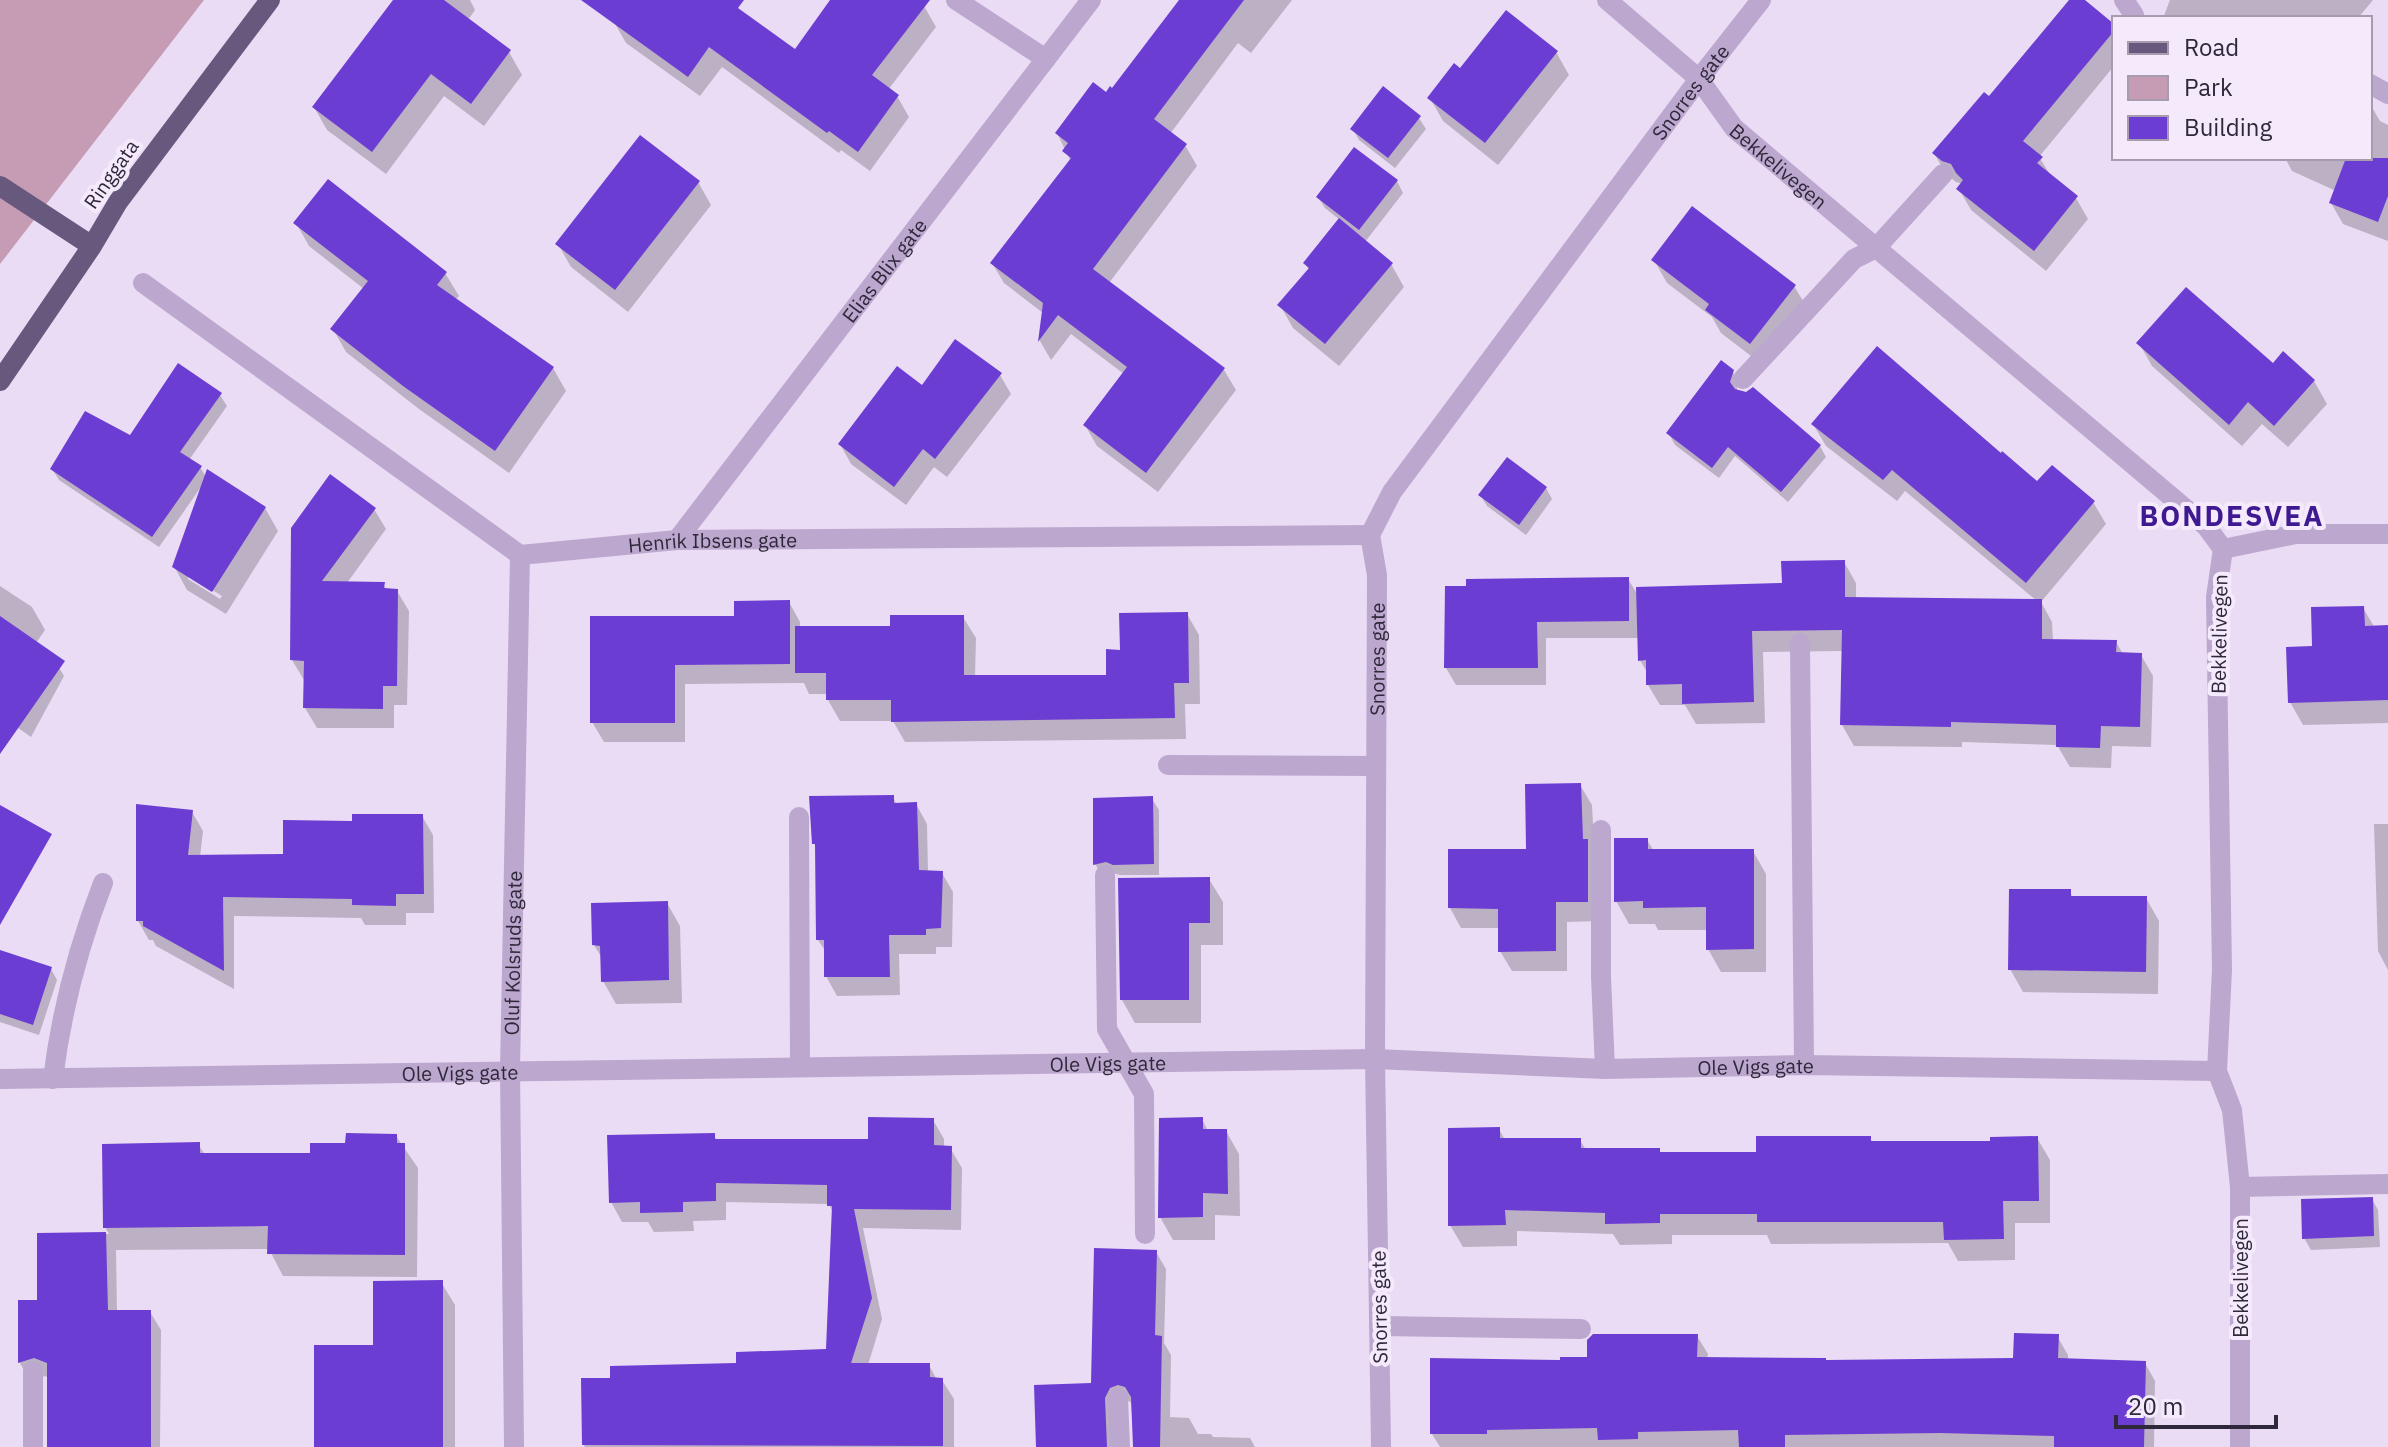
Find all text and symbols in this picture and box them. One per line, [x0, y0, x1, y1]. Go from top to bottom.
legend [2112, 16, 2372, 160]
text: Road [2184, 31, 2239, 63]
street label: Snorres gate [1645, 38, 1735, 145]
text: Park [2184, 71, 2233, 103]
text: Building [2184, 111, 2272, 143]
street label: Bekkelivegen [1724, 117, 1833, 215]
street label: Ringgata [77, 134, 145, 214]
street label: Elias Blix gate [835, 212, 933, 328]
district label: BONDESVEA [2140, 497, 2324, 534]
street label: Henrik Ibsens gate [627, 526, 797, 558]
street label: Bekkelivegen [2204, 574, 2234, 694]
street label: Snorres gate [1363, 602, 1390, 716]
street label: Oluf Kolsruds gate [497, 870, 527, 1036]
street label: Ole Vigs gate [1049, 1049, 1166, 1077]
street label: Ole Vigs gate [1697, 1051, 1814, 1081]
street label: Ole Vigs gate [401, 1058, 519, 1087]
street label: Bekkelivegen [2227, 1218, 2254, 1338]
street label: Snorres gate [1365, 1250, 1393, 1364]
scale bar [2116, 1379, 2276, 1429]
text: 20 m [2128, 1390, 2183, 1422]

